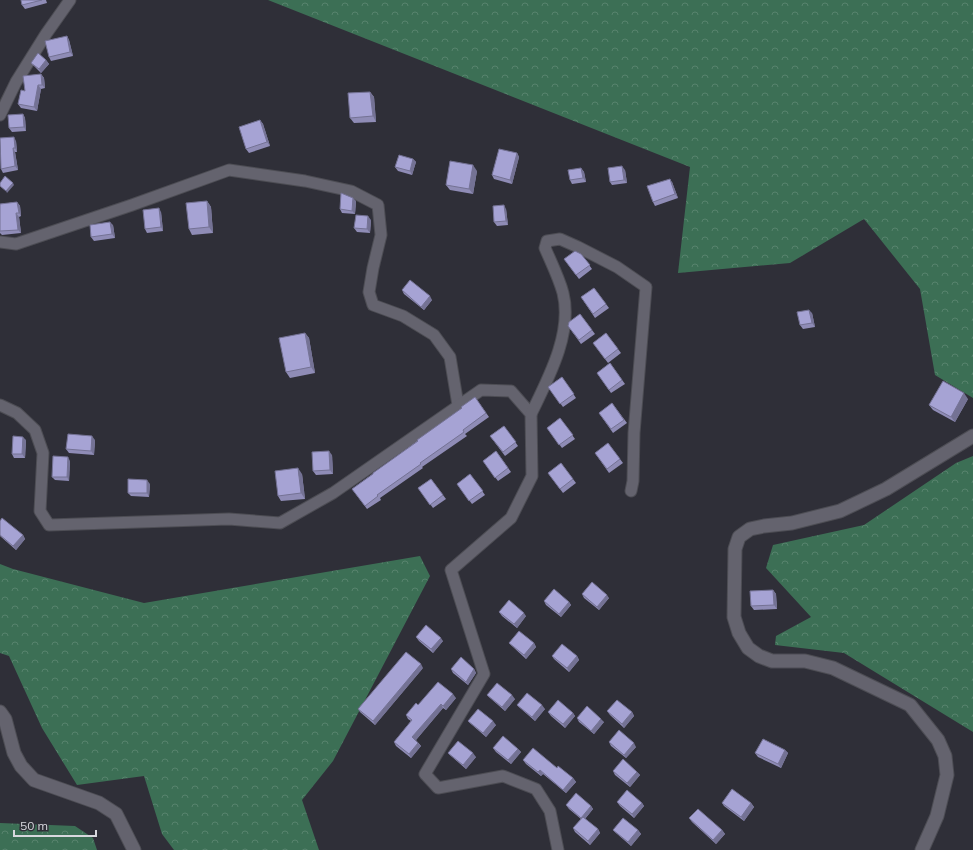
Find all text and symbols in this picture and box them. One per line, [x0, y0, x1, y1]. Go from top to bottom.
scale bar [14, 812, 96, 838]
text: 50 m [20, 818, 48, 833]

